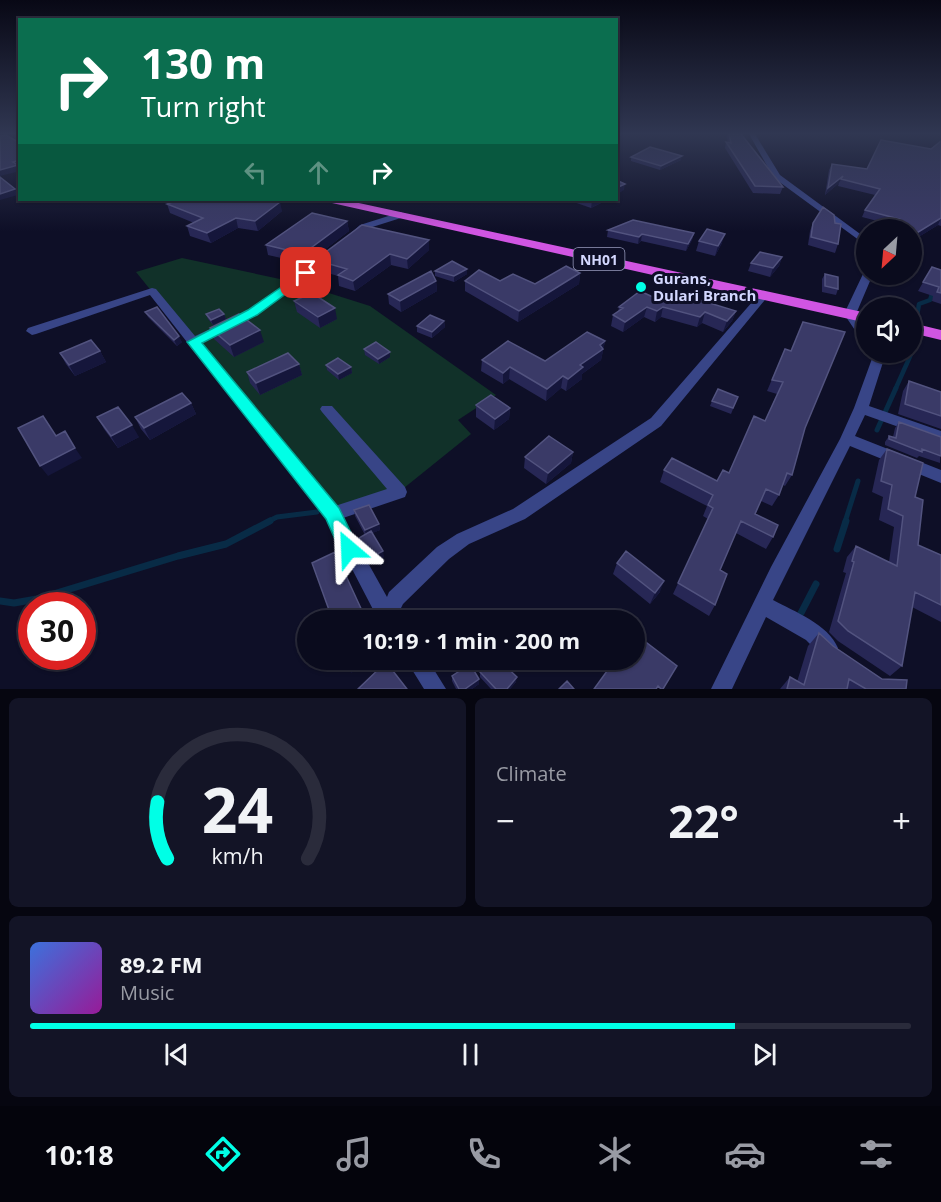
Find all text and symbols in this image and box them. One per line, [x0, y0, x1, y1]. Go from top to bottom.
text: 130 m [141, 34, 265, 91]
icon: right [42, 42, 120, 120]
text: Turn right [141, 88, 266, 125]
icon: left [239, 156, 272, 189]
icon: ahead [302, 156, 335, 189]
icon: right [365, 156, 398, 189]
north arrow [856, 219, 922, 285]
map controls [856, 219, 922, 363]
pin [280, 247, 331, 298]
road number: NH01 [574, 248, 624, 270]
icon: arrive [289, 256, 322, 289]
place label: Gurans, Dulari Branch [653, 268, 756, 305]
marker: Gurans, Dulari Branch [634, 280, 648, 294]
button: sound [856, 297, 922, 363]
position arrow [317, 517, 381, 581]
speed limit sign: 30 [18, 592, 96, 670]
text: 10:19 · 1 min · 200 m [362, 625, 580, 655]
text: Climate [496, 760, 567, 787]
text: 24 [202, 766, 273, 851]
text: 22° [668, 790, 739, 851]
text: − [496, 798, 515, 843]
text: + [892, 798, 911, 843]
text: km/h [211, 842, 264, 871]
text: 89.2 FM [120, 949, 203, 979]
text: Music [120, 979, 174, 1006]
icon: previous [160, 1038, 193, 1071]
icon: pause [454, 1038, 487, 1071]
icon: next [748, 1038, 781, 1071]
icon: directions [202, 1133, 244, 1175]
icon: music [333, 1133, 375, 1175]
icon: phone [463, 1133, 505, 1175]
icon: climate [594, 1133, 636, 1175]
icon: car [724, 1133, 766, 1175]
icon: filters [855, 1133, 897, 1175]
text: 10:18 [44, 1136, 114, 1173]

